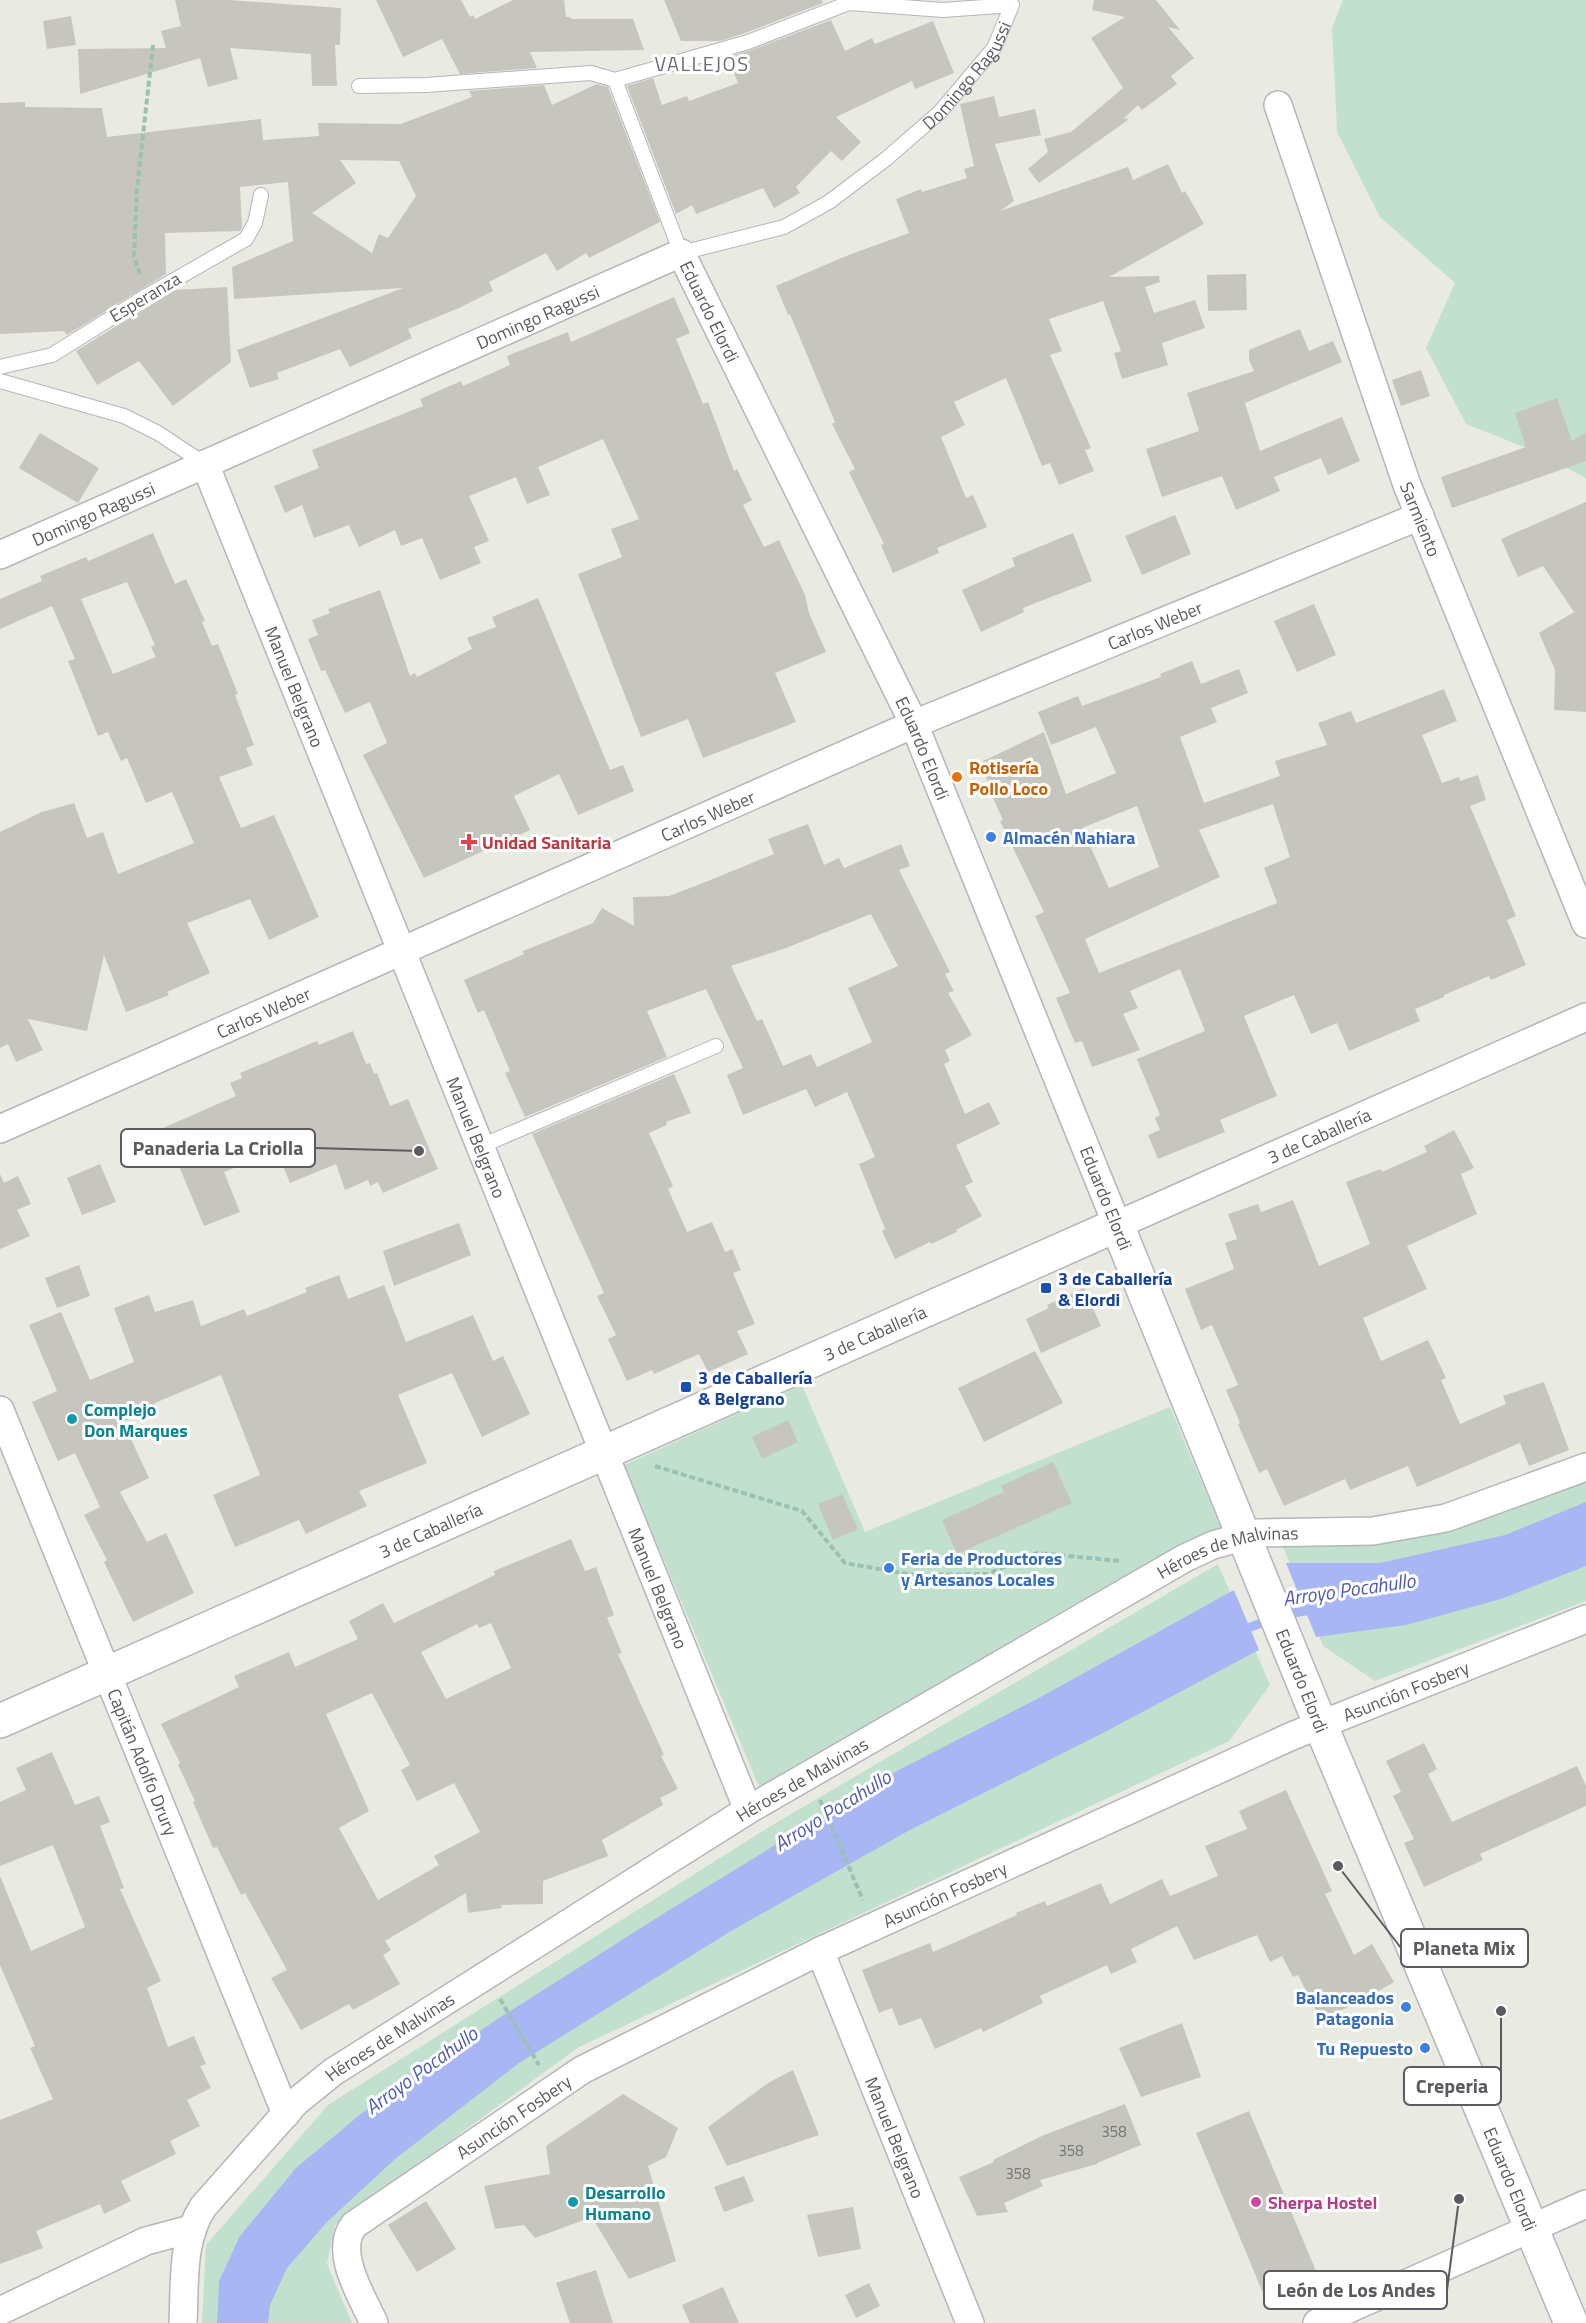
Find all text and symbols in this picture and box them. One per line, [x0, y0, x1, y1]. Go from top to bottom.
street label: Domingo Ragussi [916, 17, 1017, 136]
district label: VALLEJOS [654, 48, 750, 79]
street label: Eduardo Elordi [673, 256, 746, 367]
street label: Esperanza [104, 265, 186, 329]
street label: Domingo Ragussi [472, 277, 603, 356]
street label: Domingo Ragussi [27, 475, 159, 553]
street label: Sarmiento [1394, 477, 1448, 560]
street label: Carlos Weber [1103, 593, 1206, 657]
street label: Manuel Belgrano [258, 622, 331, 751]
street label: Eduardo Elordi [889, 692, 957, 804]
place label: Rotisería Pollo Loco [969, 754, 1048, 802]
marker: Rotisería Pollo Loco [950, 770, 964, 784]
street label: Carlos Weber [656, 783, 759, 848]
place label: Almacén Nahiara [1003, 824, 1135, 851]
place label: Unidad Sanitaria [482, 829, 611, 856]
marker: Almacén Nahiara [984, 830, 998, 844]
marker: Unidad Sanitaria [460, 833, 478, 851]
street label: Carlos Weber [212, 980, 315, 1045]
street label: Manuel Belgrano [440, 1073, 513, 1202]
street label: 3 de Caballería [1263, 1101, 1375, 1170]
callout: Panaderia La Criolla [121, 1129, 315, 1167]
text: Panaderia La Criolla [133, 1132, 303, 1163]
street label: Eduardo Elordi [1073, 1142, 1139, 1254]
place label: 3 de Caballería & Elordi [1058, 1265, 1172, 1313]
marker: 3 de Caballería & Elordi [1039, 1281, 1053, 1295]
street label: 3 de Caballería [819, 1298, 931, 1367]
place label: 3 de Caballería & Belgrano [698, 1364, 812, 1412]
marker: 3 de Caballería & Belgrano [679, 1380, 693, 1394]
place label: Complejo Don Marques [84, 1396, 188, 1444]
marker: Complejo Don Marques [65, 1412, 79, 1426]
street label: 3 de Caballería [374, 1495, 487, 1565]
street label: Héroes de Malvinas [1152, 1519, 1299, 1585]
street label: Manuel Belgrano [622, 1523, 695, 1653]
place label: Feria de Productores y Artesanos Locales [901, 1545, 1062, 1593]
marker: Feria de Productores y Artesanos Locales [882, 1561, 896, 1575]
water label: Arroyo Pocahullo [1281, 1564, 1418, 1614]
street label: Eduardo Elordi [1269, 1624, 1336, 1737]
street label: Asunción Fosbery [1339, 1653, 1473, 1728]
street label: Capitán Adolfo Drury [101, 1684, 185, 1840]
street label: Héroes de Malvinas [730, 1730, 873, 1828]
water label: Arroyo Pocahullo [767, 1761, 898, 1858]
street label: Asunción Fosbery [878, 1854, 1012, 1934]
callout: Planeta Mix [1401, 1929, 1528, 1967]
text: Planeta Mix [1413, 1932, 1516, 1963]
place label: Balanceados Patagonia [1296, 1984, 1394, 2032]
street label: Héroes de Malvinas [319, 1985, 460, 2087]
marker: Balanceados Patagonia [1399, 2000, 1413, 2014]
water label: Arroyo Pocahullo [358, 2018, 485, 2122]
place label: Tu Repuesto [1317, 2035, 1413, 2062]
marker: Tu Repuesto [1418, 2041, 1432, 2055]
callout: Creperia [1404, 2067, 1501, 2105]
street label: Asunción Fosbery [451, 2068, 577, 2165]
text: Creperia [1416, 2070, 1488, 2101]
street label: Manuel Belgrano [859, 2073, 932, 2202]
house number: 358 [1101, 2120, 1127, 2143]
street label: Eduardo Elordi [1477, 2123, 1544, 2235]
house number: 358 [1058, 2139, 1084, 2162]
house number: 358 [1005, 2162, 1031, 2185]
place label: Desarrollo Humano [585, 2179, 666, 2227]
place label: Sherpa Hostel [1268, 2189, 1377, 2216]
marker: Desarrollo Humano [566, 2195, 580, 2209]
marker: Sherpa Hostel [1249, 2195, 1263, 2209]
callout: León de Los Andes [1264, 2271, 1447, 2309]
text: León de Los Andes [1277, 2274, 1435, 2305]

